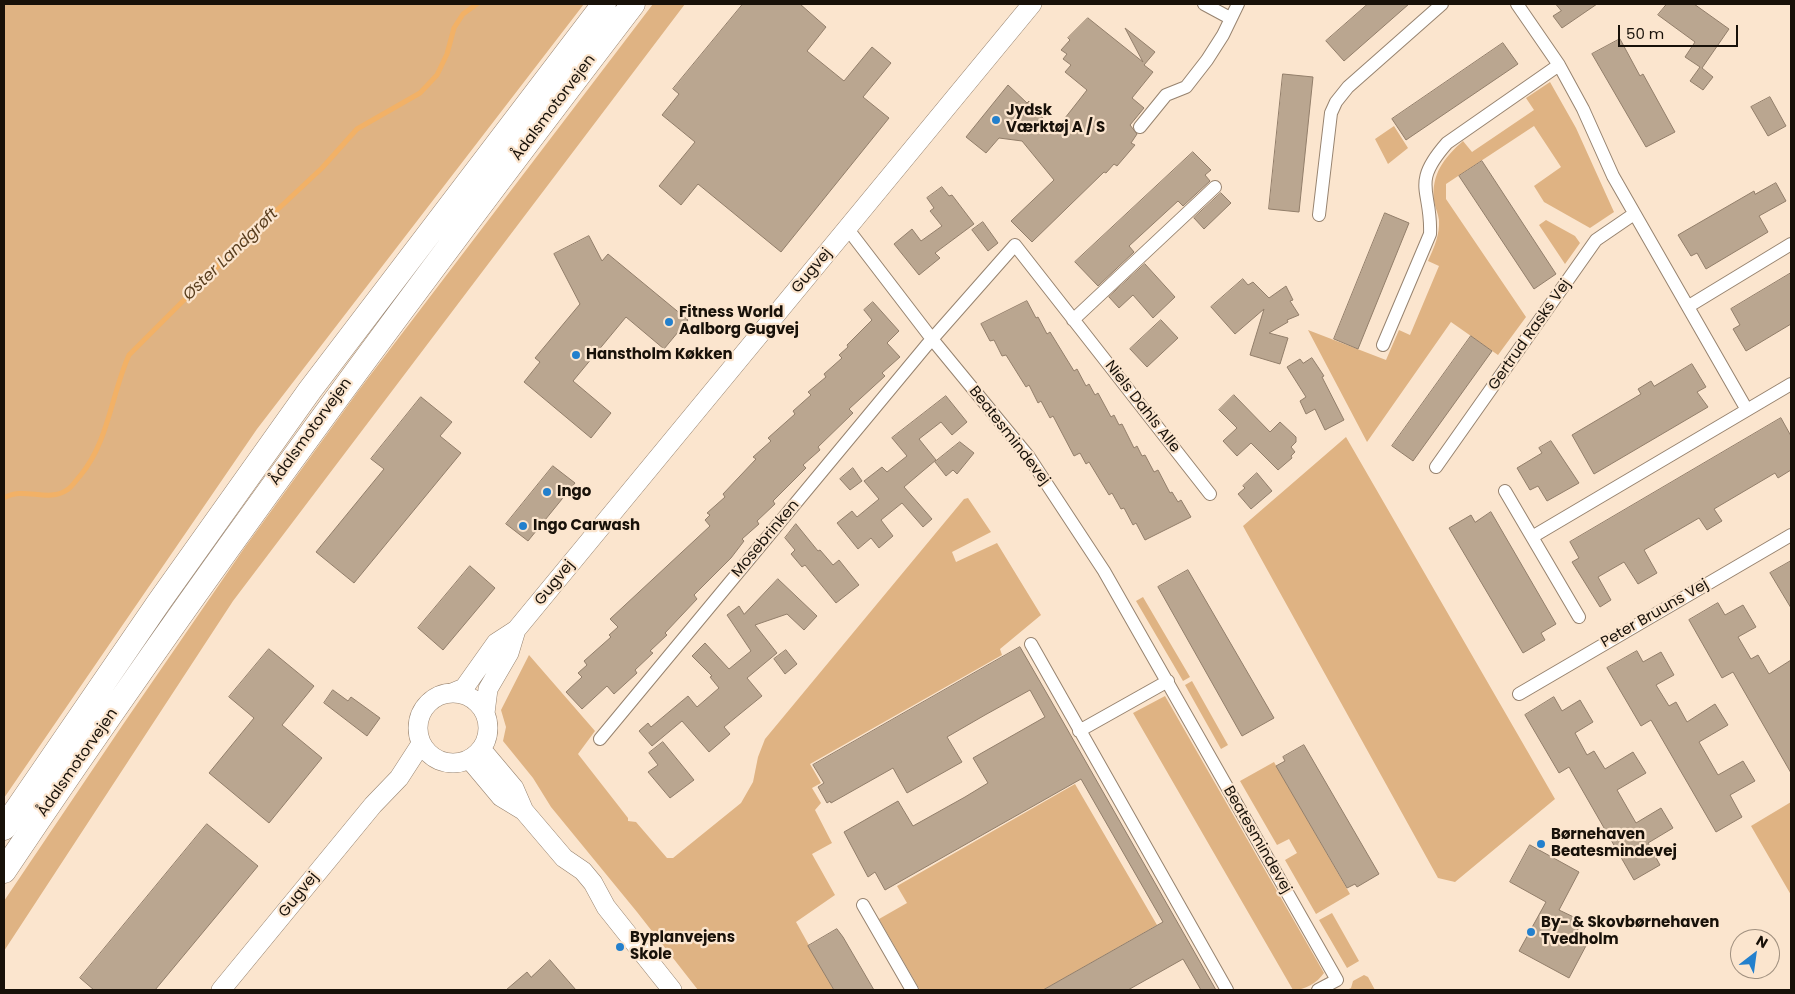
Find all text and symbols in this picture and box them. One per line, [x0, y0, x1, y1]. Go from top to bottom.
scale bar [1620, 15, 1740, 47]
text: 50 m [1626, 23, 1664, 44]
street label: Ådalsmotorvejen [508, 51, 600, 165]
place label: Jydsk Værktøj A / S [1006, 102, 1105, 137]
marker: Jydsk Værktøj A / S [990, 114, 1002, 126]
water label: Øster Landgrøft [180, 205, 282, 305]
street label: Gugvej [788, 245, 836, 297]
street label: Gertrud Rasks Vej [1485, 276, 1575, 394]
place label: Fitness World Aalborg Gugvej [679, 304, 799, 339]
marker: Fitness World Aalborg Gugvej [663, 316, 675, 328]
place label: Hanstholm Køkken [586, 346, 733, 364]
marker: Hanstholm Køkken [570, 349, 582, 361]
street label: Niels Dahls Alle [1101, 357, 1183, 457]
street label: Ådalsmotorvejen [266, 375, 356, 489]
street label: Beatesmindevej [965, 383, 1053, 489]
place label: Ingo [557, 483, 591, 501]
marker: Ingo [541, 486, 553, 498]
street label: Mosebrinken [728, 497, 804, 581]
place label: Ingo Carwash [533, 517, 640, 535]
marker: Ingo Carwash [517, 520, 529, 532]
street label: Gugvej [531, 557, 579, 609]
street label: Peter Bruuns Vej [1598, 576, 1712, 652]
street label: Ådalsmotorvejen [34, 705, 122, 821]
street label: Beatesmindevej [1219, 783, 1295, 897]
place label: Børnehaven Beatesmindevej [1551, 826, 1677, 861]
marker: Børnehaven Beatesmindevej [1535, 838, 1547, 850]
street label: Gugvej [275, 869, 323, 921]
place label: By- & Skovbørnehaven Tvedholm [1541, 914, 1719, 949]
marker: By- & Skovbørnehaven Tvedholm [1525, 926, 1537, 938]
place label: Byplanvejens Skole [630, 929, 735, 964]
north arrow [1730, 929, 1780, 979]
text: N [1752, 931, 1772, 953]
marker: Byplanvejens Skole [614, 941, 626, 953]

